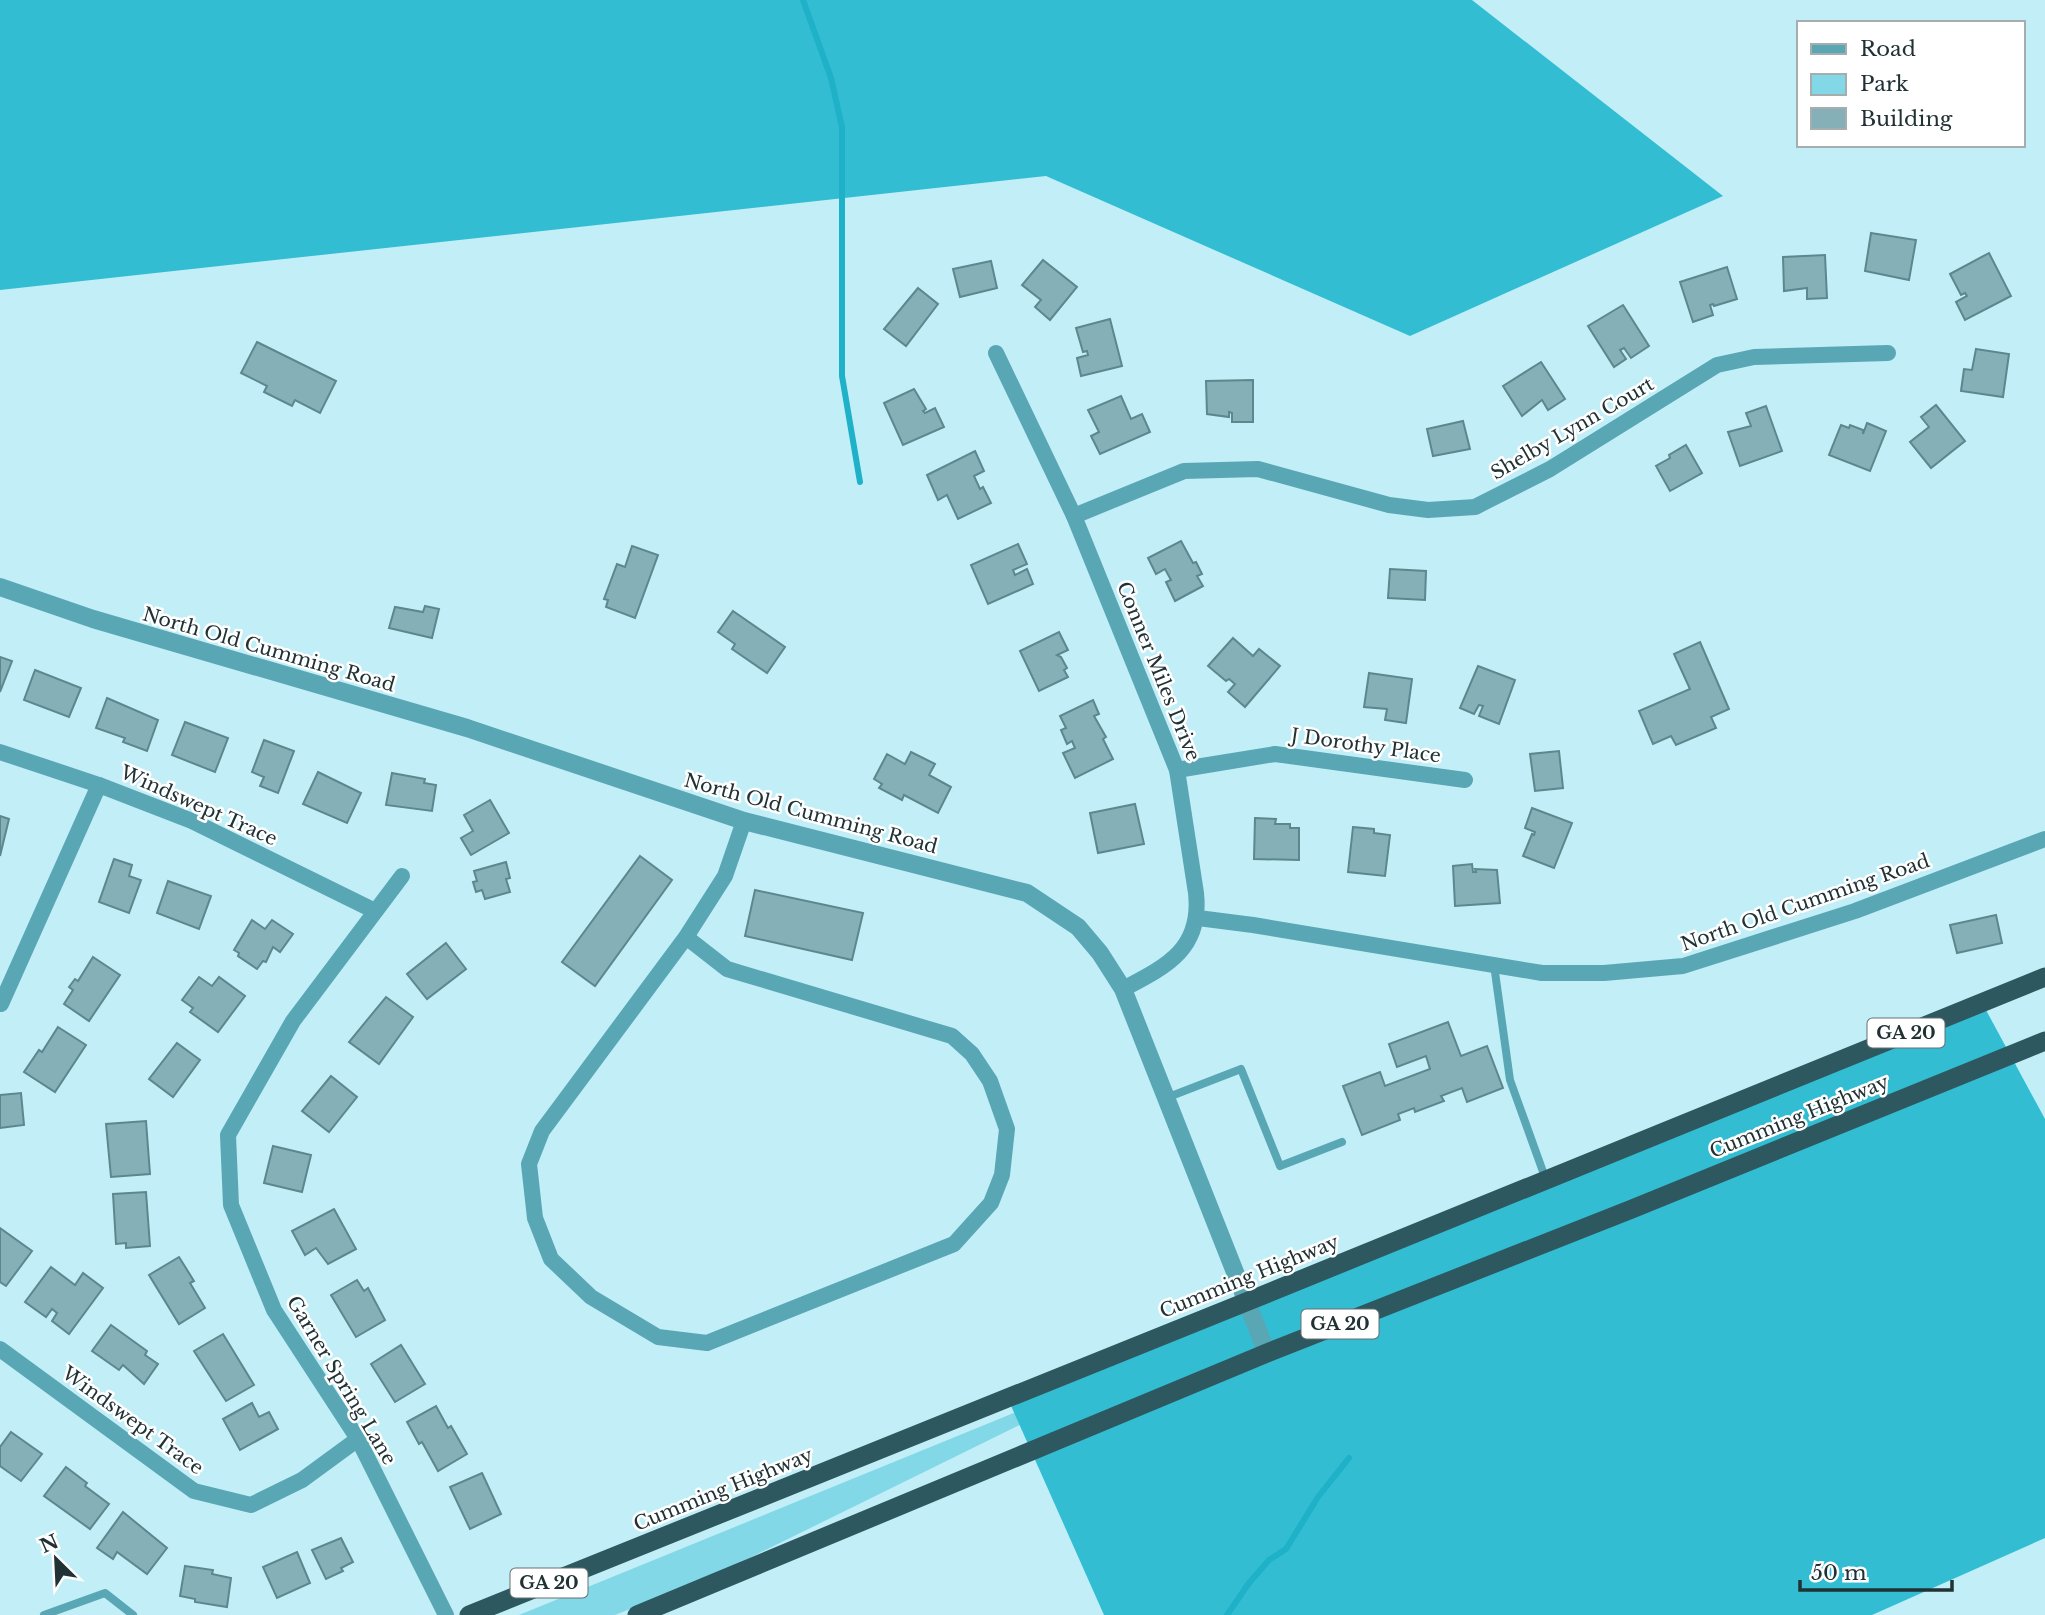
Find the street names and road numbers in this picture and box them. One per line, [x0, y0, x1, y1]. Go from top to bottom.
street label: Shelby Lynn Court [1487, 372, 1659, 484]
street label: Conner Miles Drive [1112, 578, 1205, 764]
street label: North Old Cumming Road [140, 602, 398, 697]
street label: J Dorothy Place [1287, 723, 1442, 767]
street label: Windswept Trace [116, 760, 281, 850]
street label: North Old Cumming Road [682, 769, 940, 858]
street label: North Old Cumming Road [1678, 849, 1933, 956]
road number: GA 20 [1868, 1018, 1944, 1048]
street label: Cumming Highway [1706, 1070, 1892, 1163]
street label: Cumming Highway [1156, 1230, 1342, 1323]
street label: Garner Spring Lane [282, 1292, 401, 1469]
road number: GA 20 [1302, 1310, 1378, 1338]
street label: Windswept Trace [57, 1361, 208, 1479]
street label: Cumming Highway [630, 1443, 816, 1536]
road number: GA 20 [510, 1568, 588, 1598]

